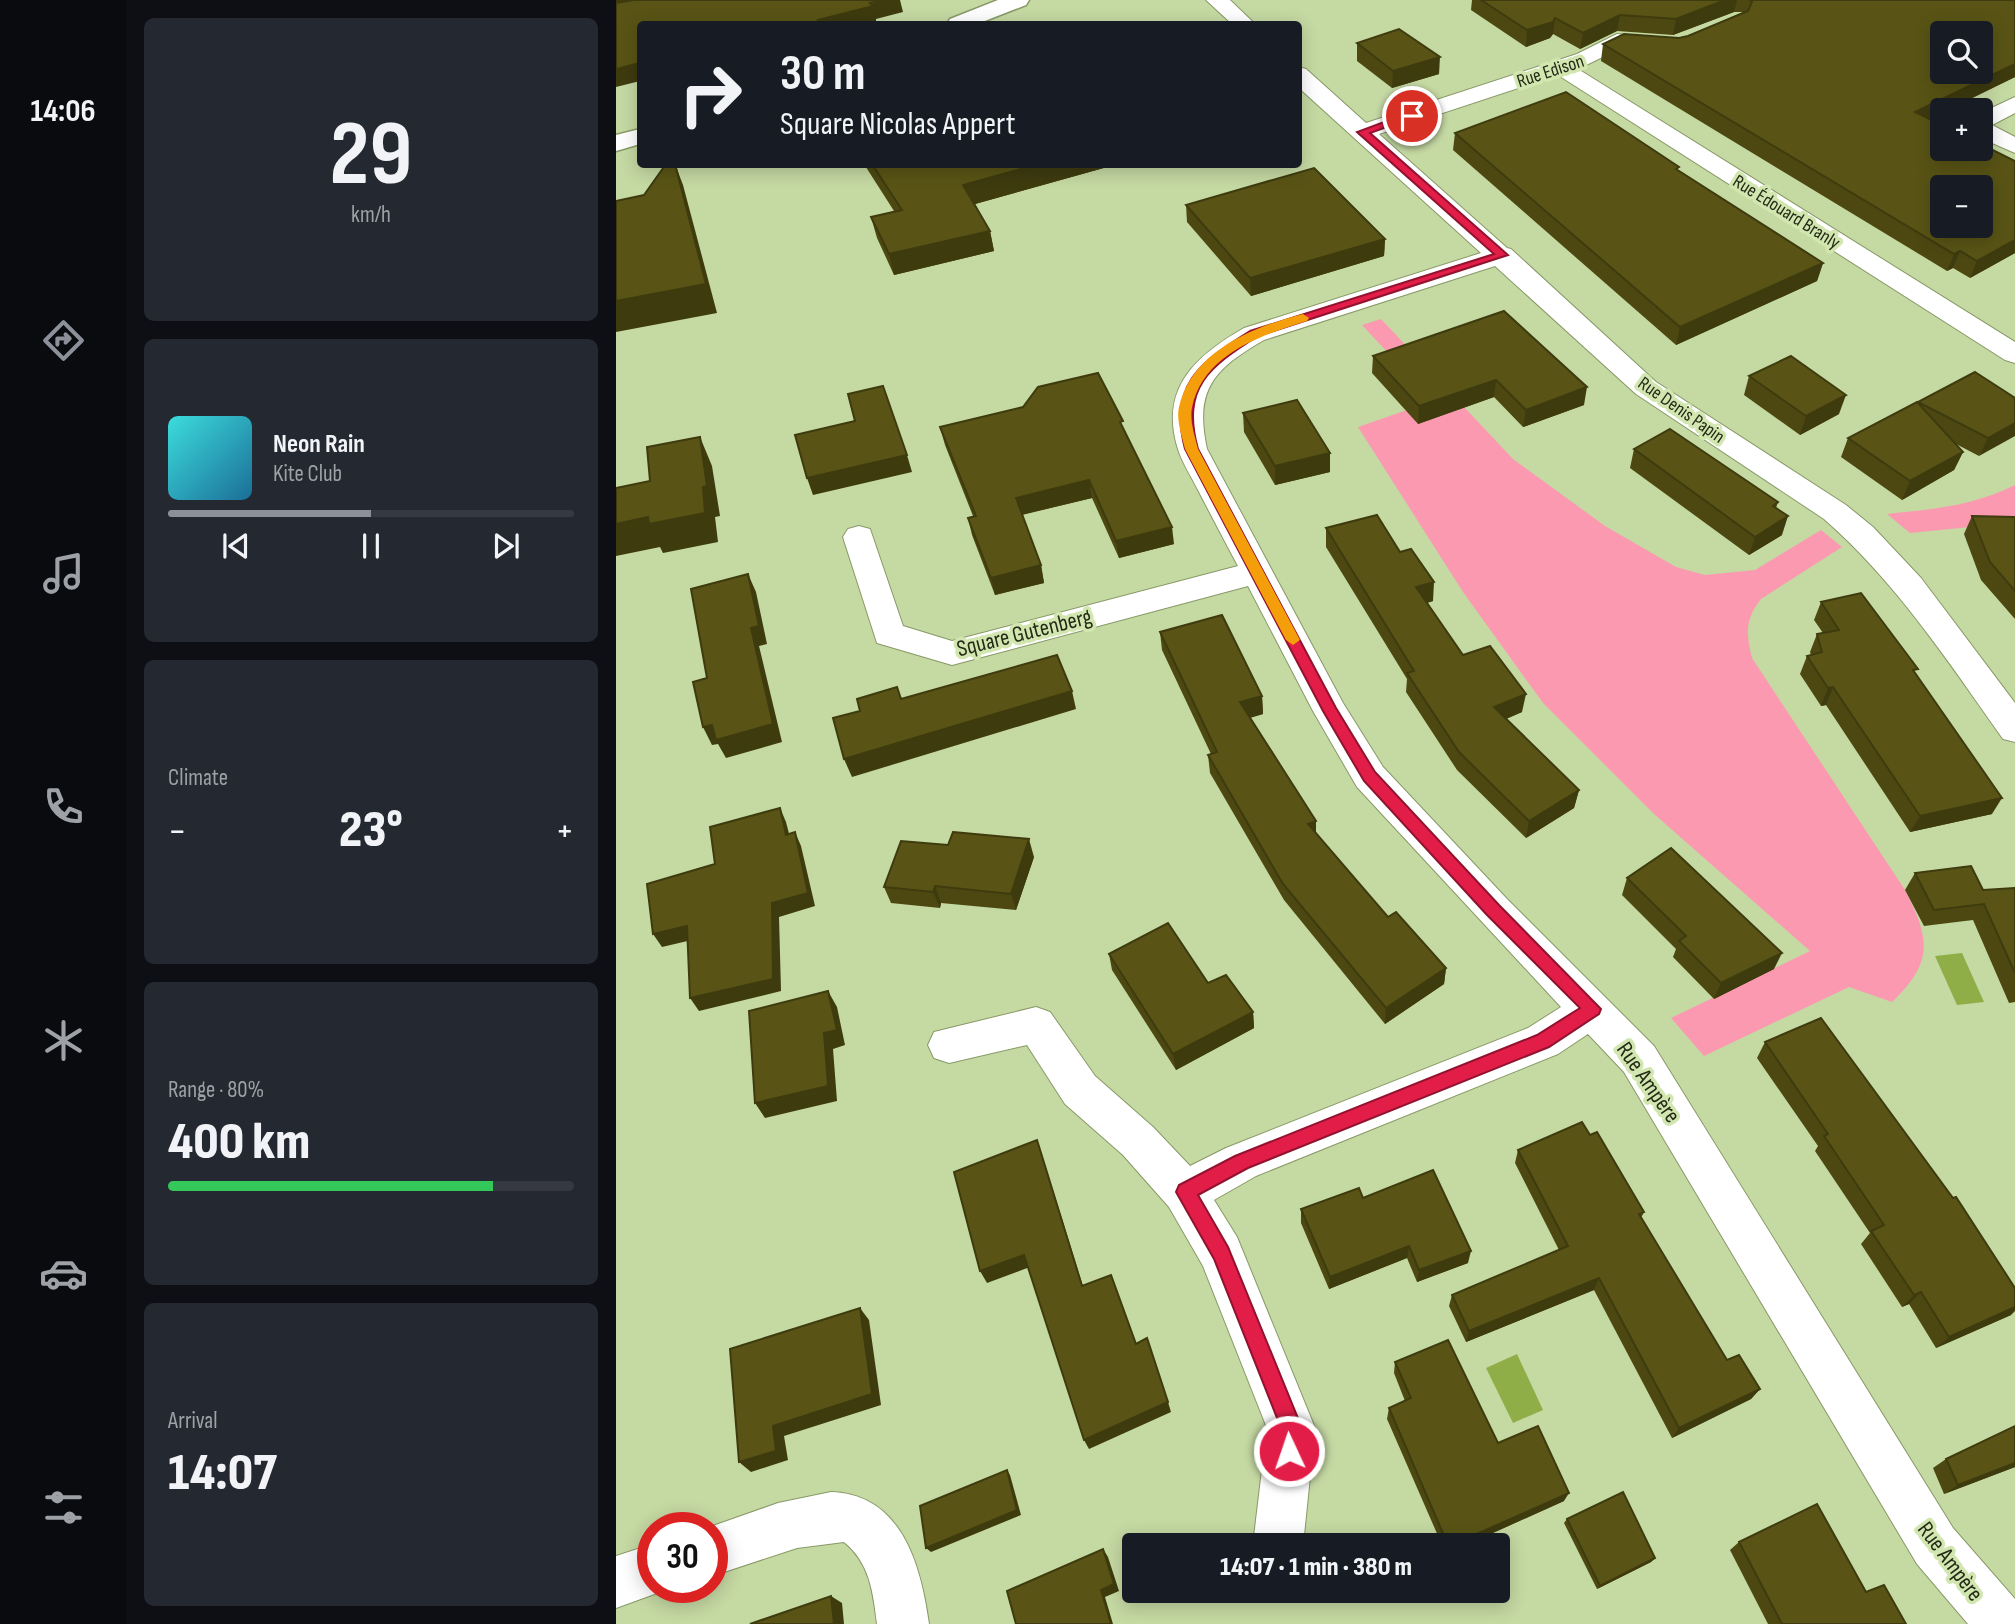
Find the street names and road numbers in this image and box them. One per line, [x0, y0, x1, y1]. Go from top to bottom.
street label: Rue Edison [1514, 50, 1587, 93]
street label: Rue Édouard Branly [1728, 170, 1845, 255]
street label: Rue Denis Papin [1633, 372, 1729, 448]
street label: Square Gutenberg [954, 603, 1095, 663]
street label: Rue Ampère [1610, 1037, 1686, 1128]
street label: Rue Ampère [1911, 1516, 1989, 1607]

